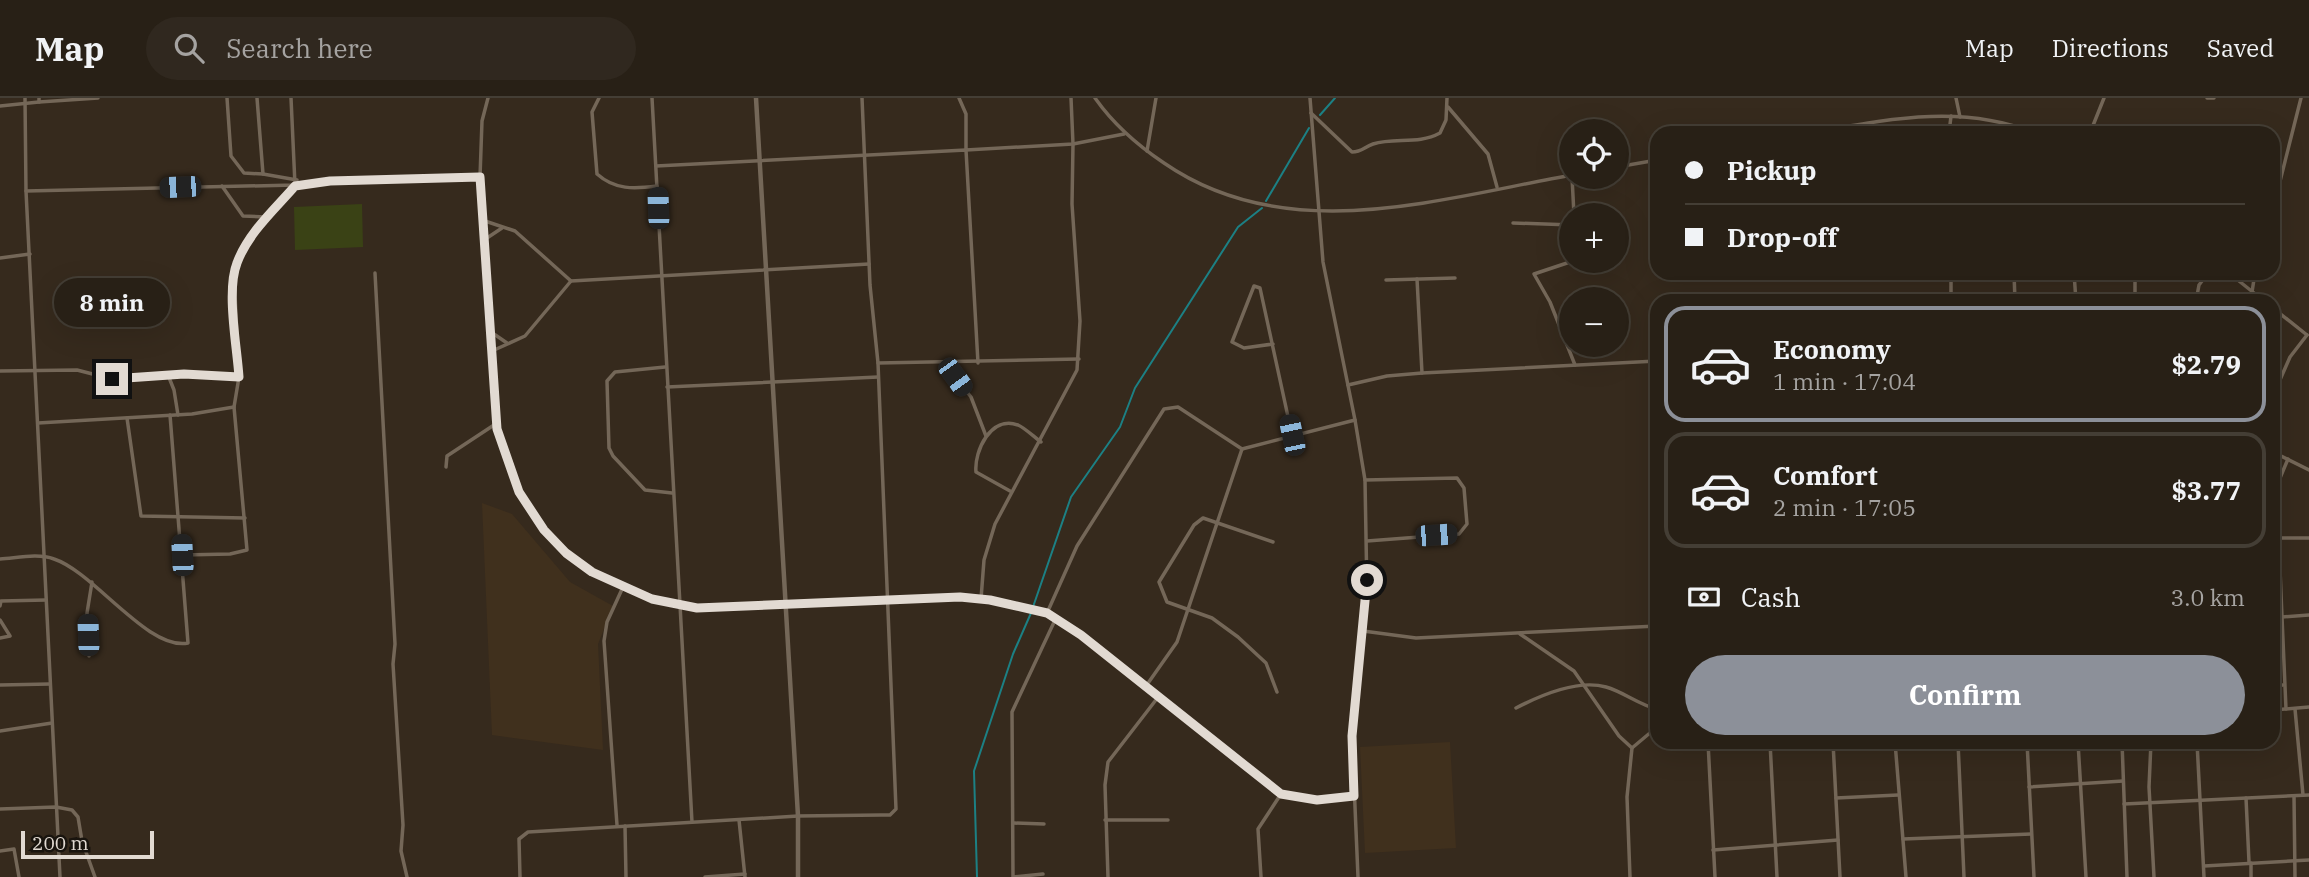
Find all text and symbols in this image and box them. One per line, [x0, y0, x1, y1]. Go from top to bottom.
search box [146, 17, 636, 80]
text: Map [35, 27, 104, 70]
icon: search [170, 29, 208, 67]
text: Search here [226, 31, 373, 65]
text: Map [1965, 32, 2014, 64]
text: Directions [2052, 32, 2169, 64]
text: Saved [2207, 32, 2274, 64]
map controls [1559, 119, 1629, 357]
button: locate [1559, 119, 1629, 189]
text: Pickup [1727, 153, 1817, 187]
car [159, 176, 202, 198]
car [647, 187, 670, 229]
button: + [1559, 203, 1629, 273]
text: Drop-off [1727, 220, 1838, 254]
callout: 8 min [54, 278, 170, 327]
text: 8 min [80, 287, 144, 317]
button: − [1559, 287, 1629, 357]
text: Economy [1773, 332, 1891, 366]
icon: car [1689, 333, 1752, 396]
text: $2.79 [2171, 347, 2241, 381]
car [935, 354, 976, 400]
route end [96, 363, 128, 395]
text: 1 min · 17:04 [1773, 366, 1916, 396]
car [1278, 412, 1307, 458]
text: Comfort [1773, 458, 1878, 492]
icon: car [1689, 459, 1752, 522]
text: $3.77 [2171, 473, 2241, 507]
text: 2 min · 17:05 [1773, 492, 1916, 522]
car [1415, 523, 1458, 547]
car [171, 533, 194, 577]
route start [1351, 564, 1383, 596]
icon: cash [1685, 578, 1723, 616]
text: Cash [1741, 580, 1801, 614]
text: 3.0 km [2171, 582, 2245, 612]
car [77, 614, 100, 656]
button: Confirm [1685, 655, 2245, 735]
scale bar [21, 828, 154, 860]
text: 200 m [32, 831, 89, 855]

